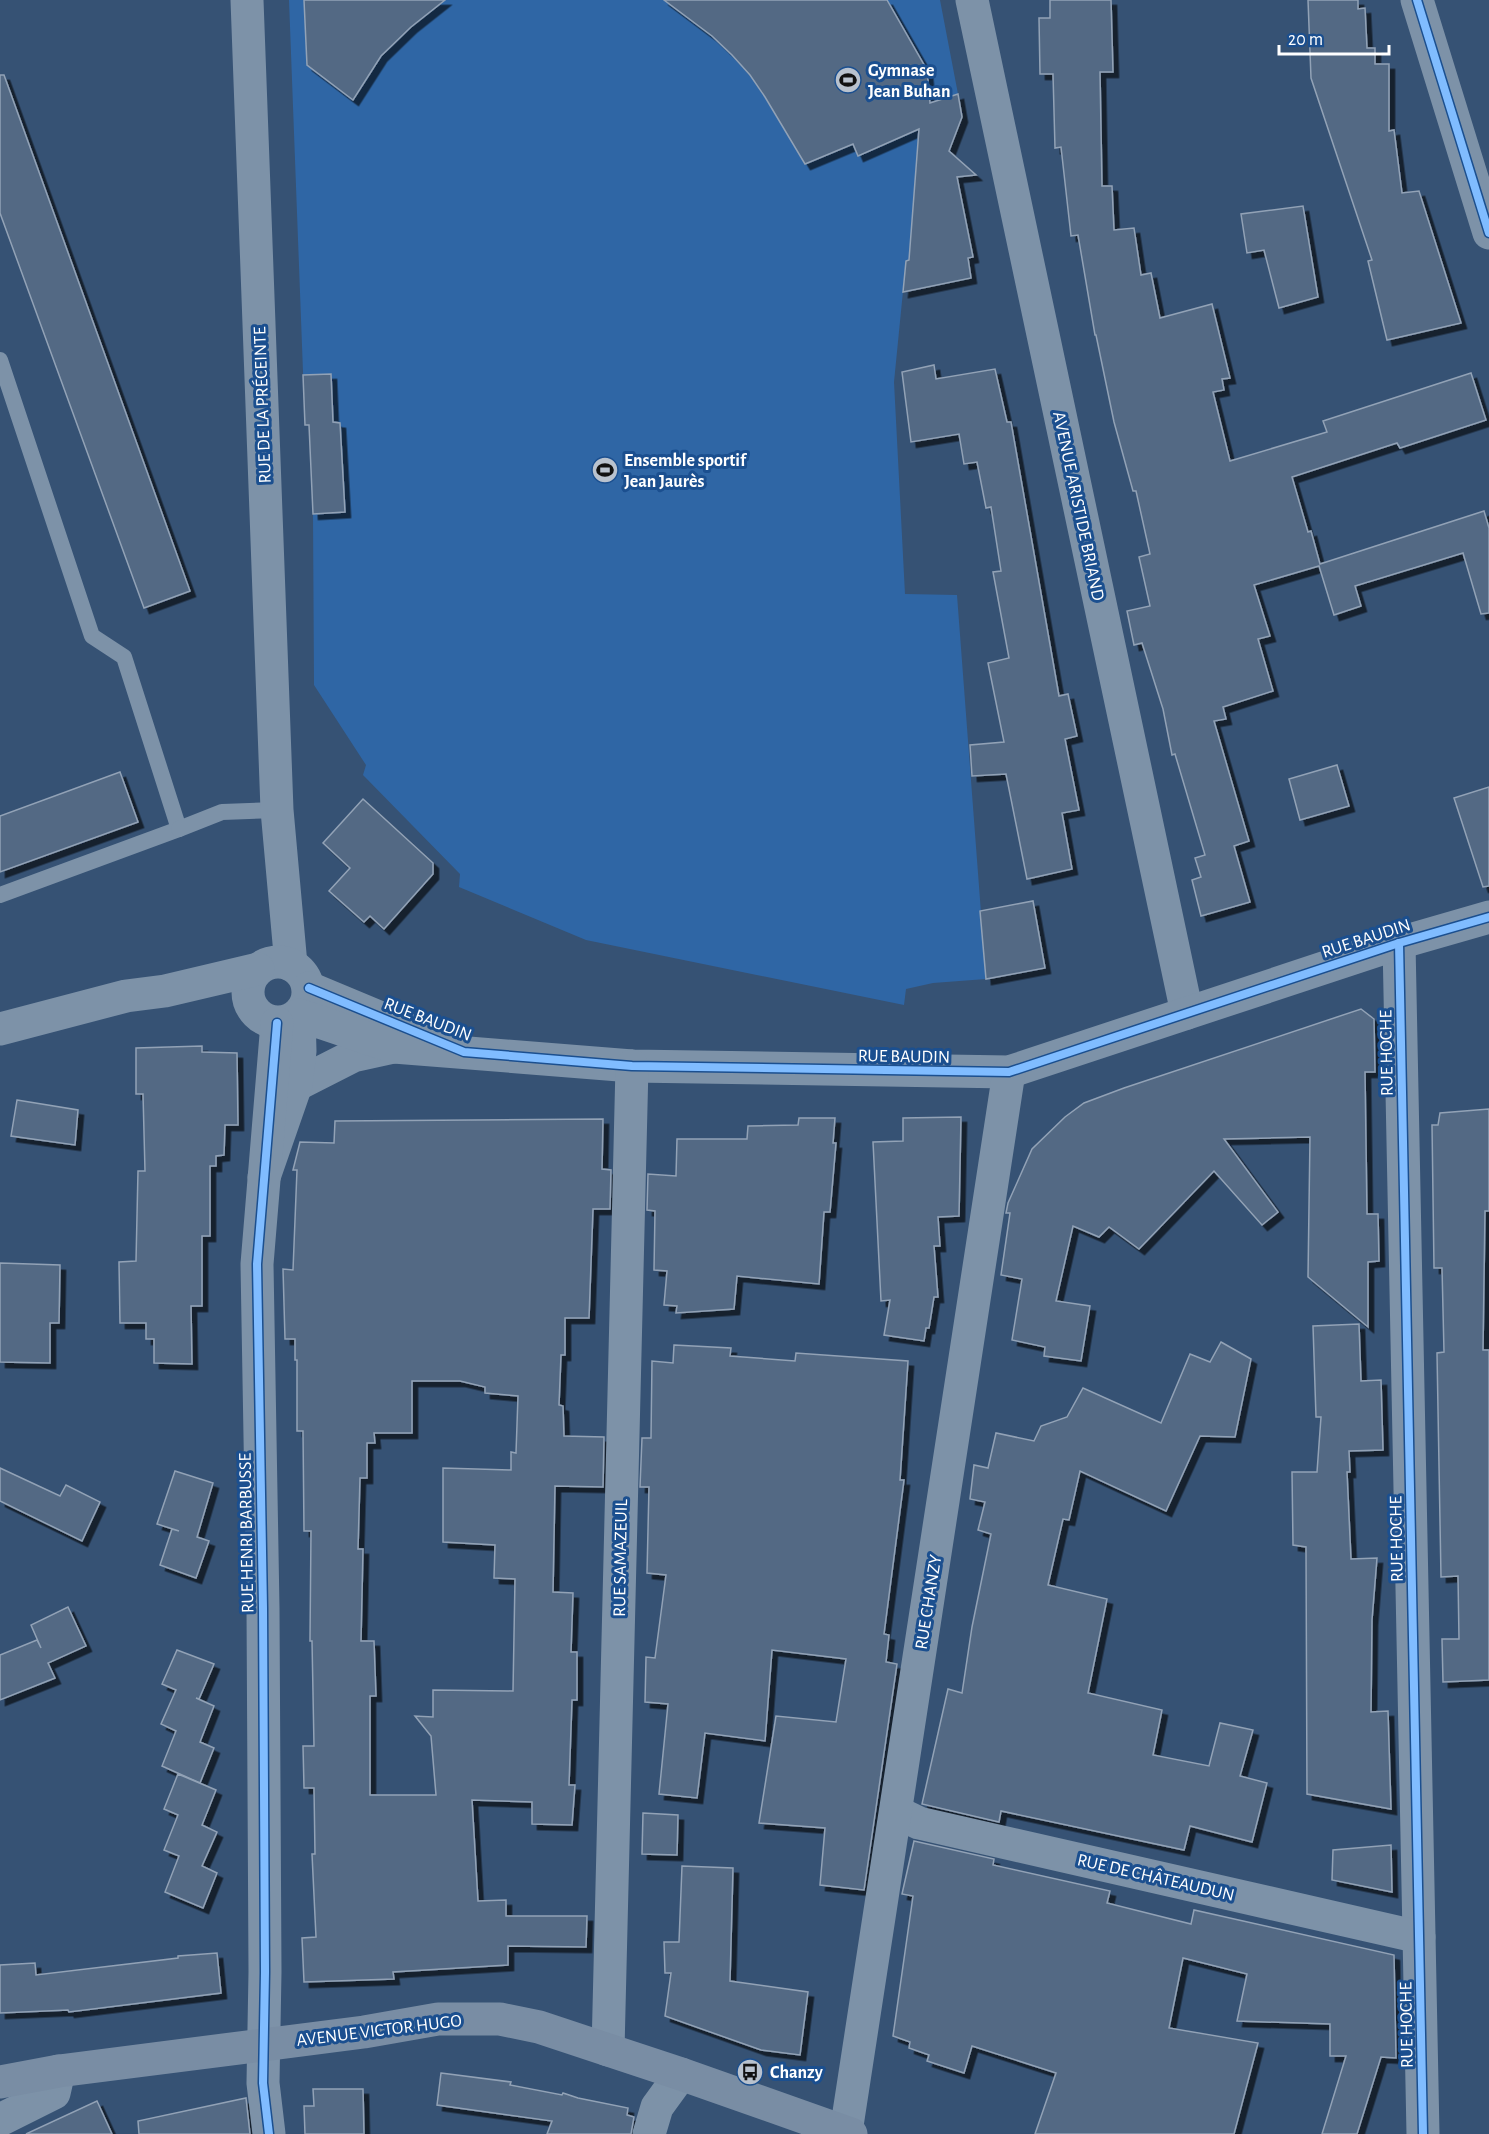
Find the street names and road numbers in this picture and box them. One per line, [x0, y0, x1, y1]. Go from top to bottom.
street label: RUE DE LA PRÉCEINTE [248, 326, 275, 484]
street label: AVENUE ARISTIDE BRIAND [1049, 410, 1107, 603]
street label: RUE BAUDIN [1320, 916, 1413, 962]
street label: RUE BAUDIN [381, 995, 474, 1045]
street label: RUE HOCHE [1377, 1009, 1397, 1096]
street label: RUE BAUDIN [858, 1047, 950, 1067]
street label: RUE HENRI BARBUSSE [237, 1452, 257, 1613]
street label: RUE HOCHE [1387, 1495, 1407, 1582]
street label: RUE SAMAZEUIL [611, 1498, 631, 1617]
street label: RUE CHANZY [913, 1553, 945, 1651]
street label: RUE DE CHÂTEAUDUN [1075, 1848, 1237, 1905]
street label: RUE HOCHE [1397, 1981, 1417, 2068]
street label: AVENUE VICTOR HUGO [295, 2012, 463, 2050]

